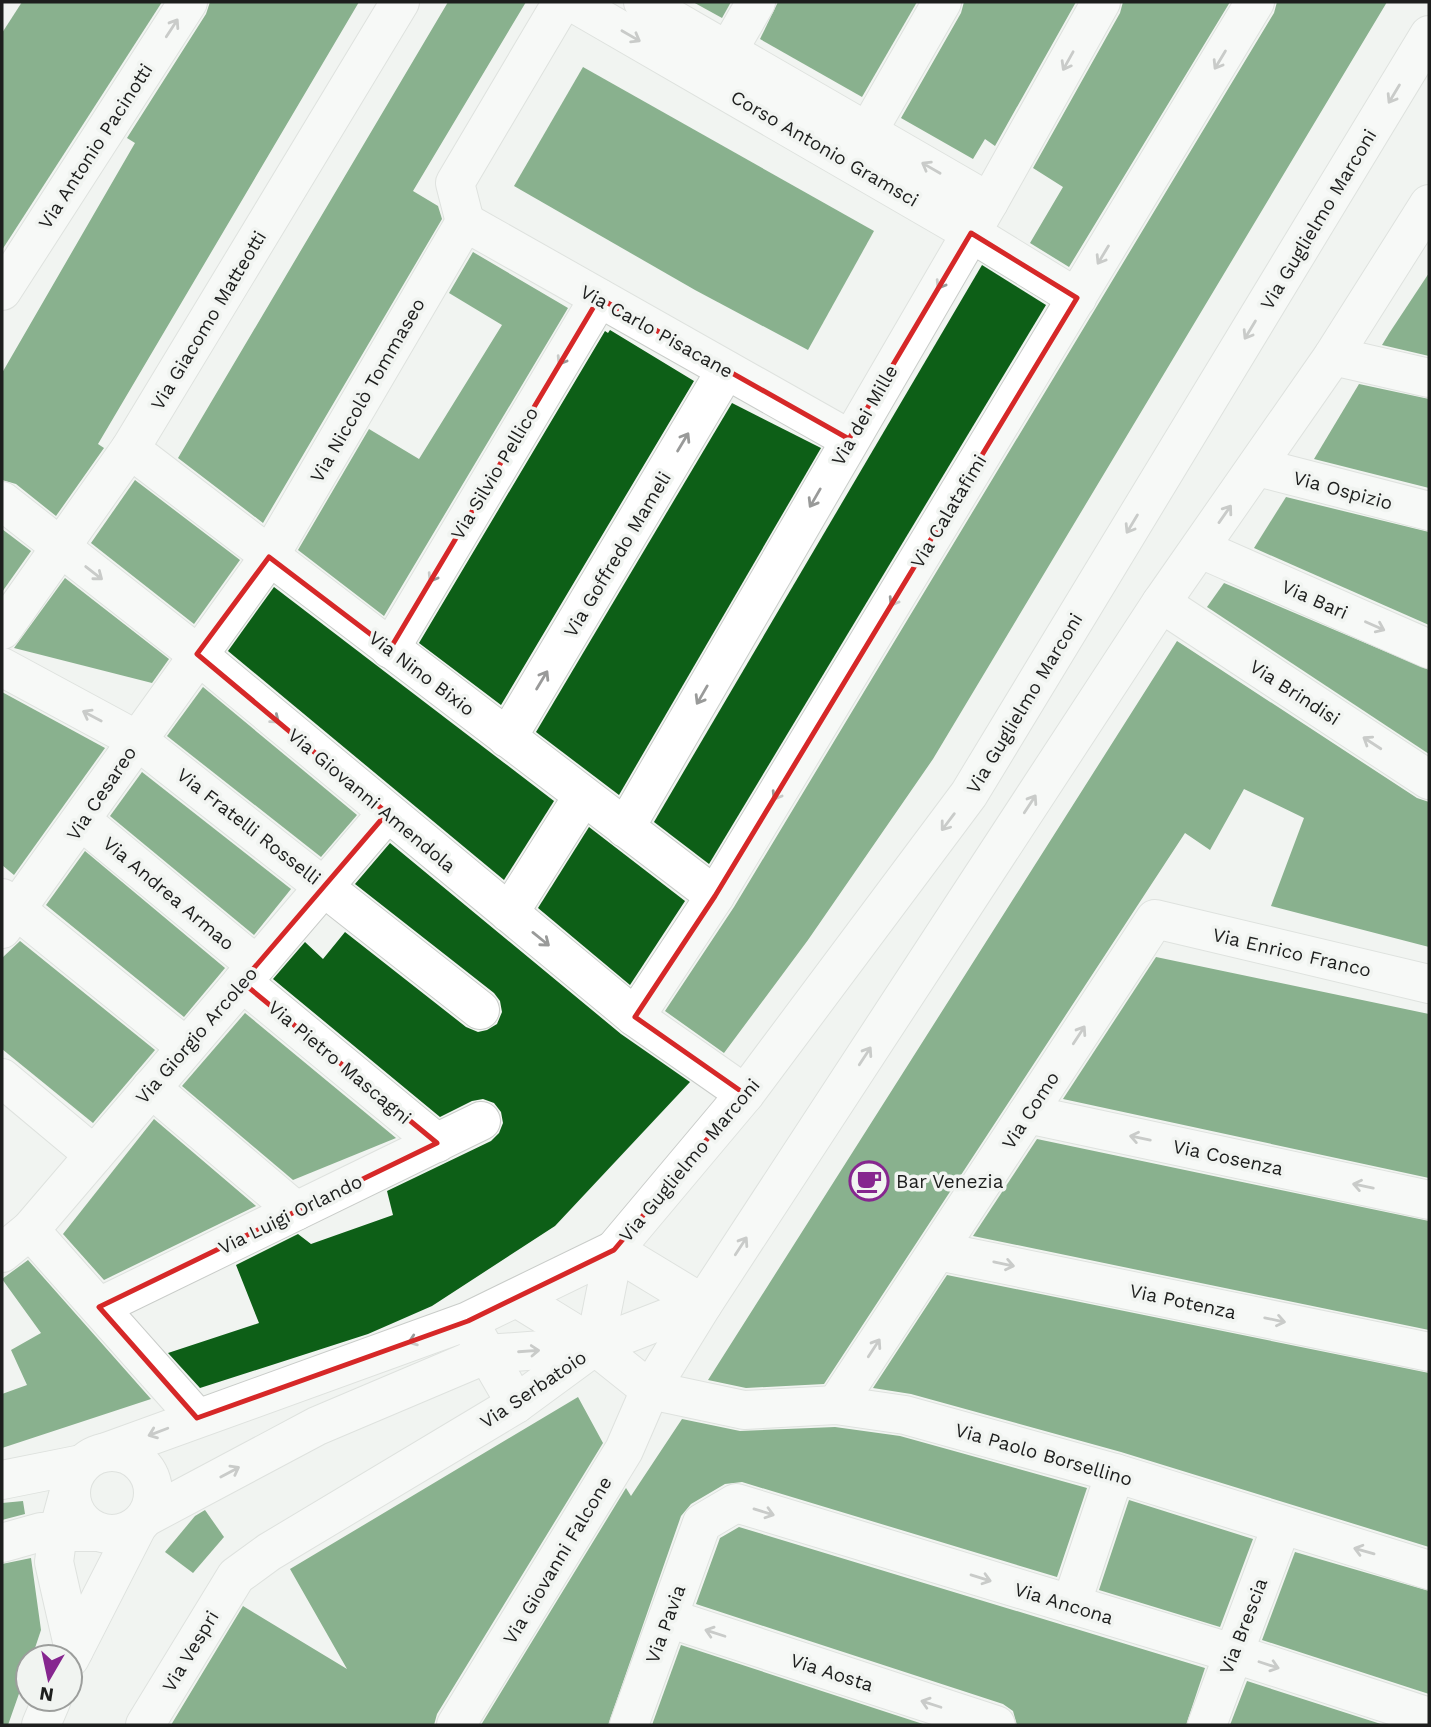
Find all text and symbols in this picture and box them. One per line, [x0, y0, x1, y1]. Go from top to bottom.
one-way arrow [165, 18, 179, 38]
one-way arrow [621, 29, 641, 43]
one-way arrow [1213, 50, 1227, 70]
one-way arrow [1061, 51, 1075, 71]
street label: Via Antonio Pacinotti [33, 59, 157, 233]
one-way arrow [1387, 83, 1401, 103]
street label: Corso Antonio Gramsci [727, 85, 923, 212]
street label: Via Guglielmo Marconi [1255, 125, 1381, 314]
one-way arrow [921, 161, 941, 175]
street label: Via Giacomo Matteotti [146, 227, 271, 414]
one-way arrow [1095, 245, 1109, 265]
one-way arrow [936, 270, 950, 290]
street label: Via Carlo Pisacane [576, 280, 737, 383]
street label: Via Niccolò Tommaseo [305, 294, 430, 487]
one-way arrow [1243, 320, 1258, 339]
one-way arrow [557, 346, 571, 366]
street label: Via dei Mille [826, 361, 903, 470]
street label: Via Silvio Pellico [446, 403, 543, 544]
one-way arrow [677, 433, 691, 453]
street label: Via Calatafimi [905, 450, 991, 572]
street label: Via Ospizio [1291, 466, 1395, 515]
street label: Via Goffredo Mameli [559, 467, 676, 641]
one-way arrow [808, 487, 822, 507]
one-way arrow [1218, 505, 1232, 524]
one-way arrow [1125, 514, 1139, 534]
one-way arrow [428, 563, 442, 583]
one-way arrow [85, 566, 103, 581]
street label: Via Bari [1278, 575, 1352, 624]
one-way arrow [889, 586, 903, 606]
street label: Via Guglielmo Marconi [961, 609, 1087, 798]
one-way arrow [1364, 620, 1386, 633]
street label: Via Nino Bixio [364, 626, 479, 721]
street label: Via Brindisi [1245, 655, 1344, 730]
one-way arrow [535, 670, 549, 690]
one-way arrow [695, 684, 709, 704]
one-way arrow [82, 708, 103, 722]
one-way arrow [262, 708, 280, 724]
street label: Via Giovanni Amendola [283, 723, 461, 878]
one-way arrow [1363, 736, 1383, 750]
street label: Via Cesareo [61, 742, 141, 845]
street label: Via Fratelli Rosselli [172, 763, 325, 890]
one-way arrow [771, 781, 785, 801]
one-way arrow [1022, 795, 1037, 814]
one-way arrow [941, 812, 956, 831]
street label: Via Andrea Armao [98, 832, 239, 955]
street label: Via Enrico Franco [1210, 923, 1374, 982]
one-way arrow [531, 931, 549, 947]
street label: Via Giorgio Arcoleo [131, 962, 262, 1109]
street label: Via Pietro Mascagni [263, 996, 416, 1129]
one-way arrow [1072, 1026, 1086, 1045]
one-way arrow [858, 1047, 872, 1066]
street label: Via Como [997, 1067, 1064, 1153]
street label: Via Guglielmo Marconi [614, 1074, 765, 1247]
one-way arrow [1129, 1131, 1152, 1145]
street label: Via Cosenza [1171, 1135, 1285, 1180]
cafe icon: Bar Venezia [848, 1160, 890, 1202]
street label: Via Luigi Orlando [215, 1170, 366, 1259]
place label: Bar Venezia [896, 1170, 1004, 1193]
one-way arrow [1352, 1178, 1374, 1191]
one-way arrow [734, 1237, 748, 1257]
one-way arrow [992, 1258, 1015, 1272]
street label: Via Potenza [1127, 1279, 1239, 1324]
one-way arrow [1263, 1314, 1286, 1328]
one-way arrow [408, 1334, 430, 1346]
one-way arrow [866, 1339, 881, 1358]
one-way arrow [517, 1344, 540, 1357]
street label: Via Serbatoio [476, 1345, 591, 1433]
street label: Via Paolo Borsellino [952, 1418, 1135, 1491]
one-way arrow [148, 1427, 169, 1440]
one-way arrow [219, 1465, 239, 1479]
street label: Via Giovanni Falcone [498, 1472, 617, 1648]
one-way arrow [752, 1506, 774, 1519]
one-way arrow [1353, 1543, 1375, 1556]
one-way arrow [970, 1572, 992, 1585]
street label: Via Brescia [1215, 1574, 1272, 1678]
street label: Via Ancona [1012, 1578, 1116, 1629]
street label: Via Pavia [641, 1582, 690, 1667]
street label: Via Vespri [157, 1606, 224, 1696]
one-way arrow [704, 1626, 726, 1638]
north arrow [14, 1643, 84, 1713]
street label: Via Aosta [787, 1648, 876, 1697]
one-way arrow [1258, 1660, 1280, 1673]
text: N [38, 1682, 55, 1707]
one-way arrow [920, 1697, 942, 1709]

